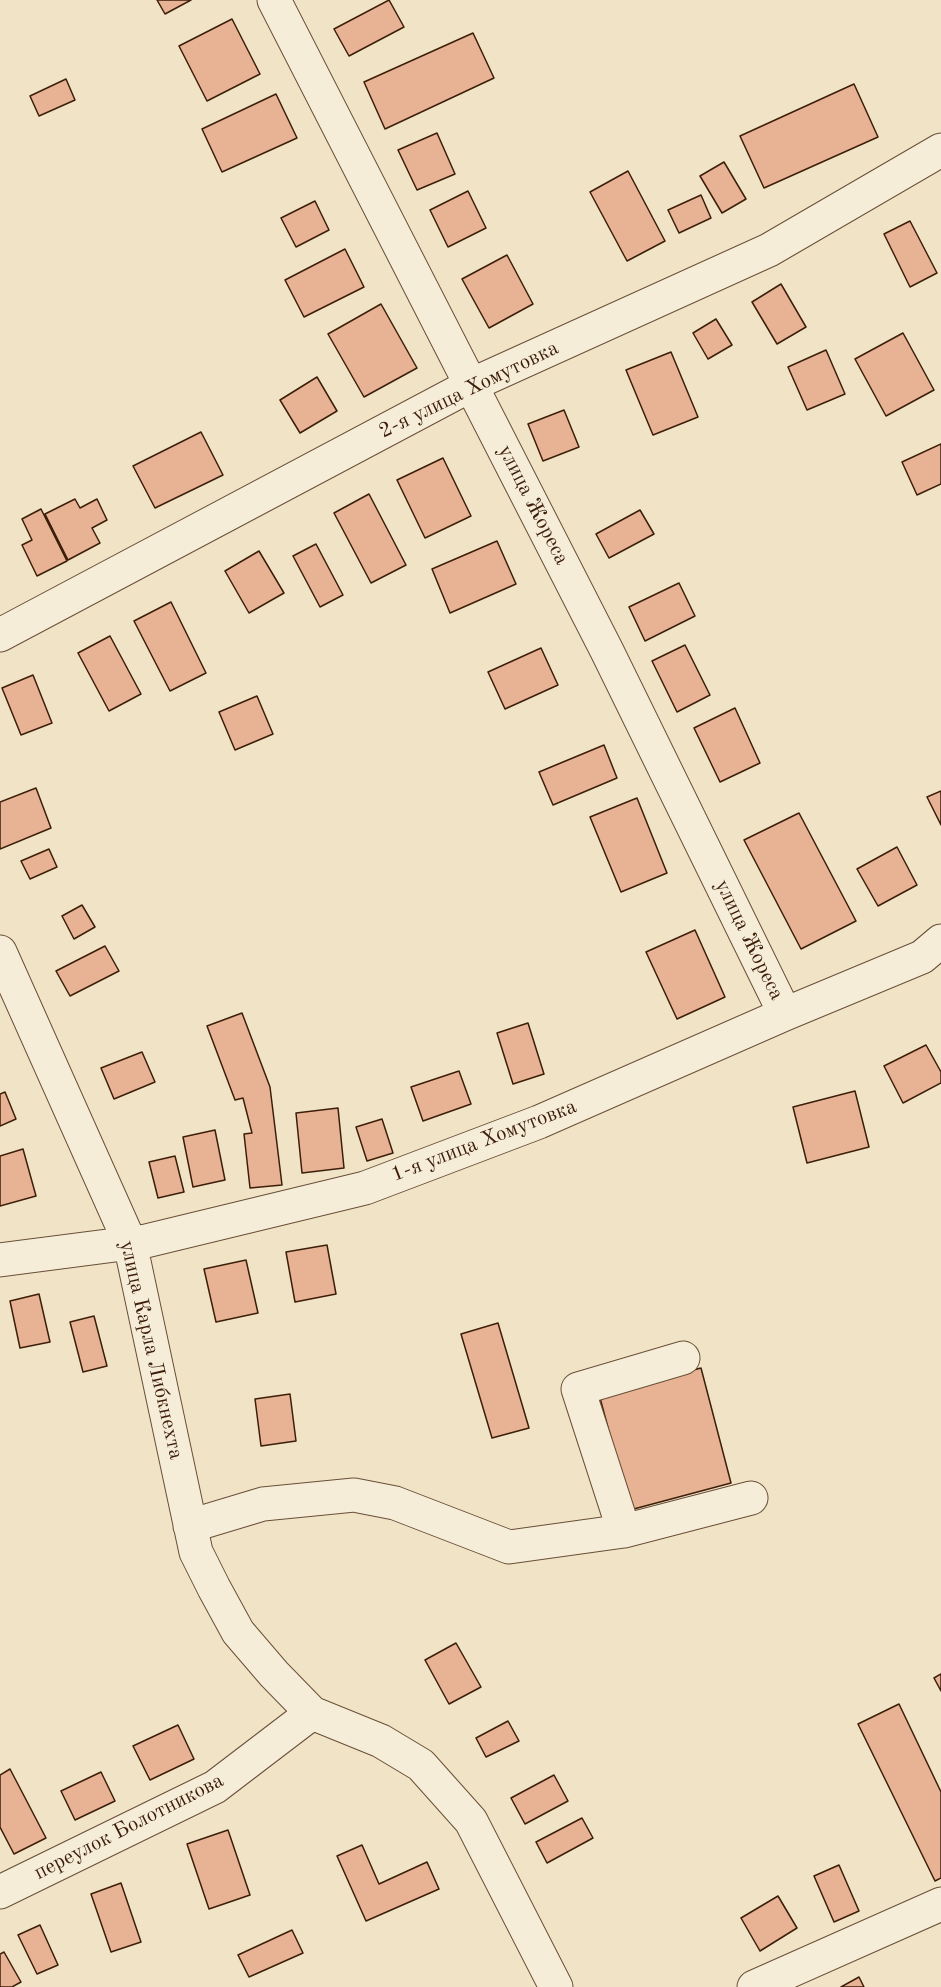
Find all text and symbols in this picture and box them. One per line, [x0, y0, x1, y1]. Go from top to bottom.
street label: 2-я улица Хомутовка [375, 336, 563, 444]
street label: улица Жореса [492, 441, 574, 569]
street label: улица Жореса [709, 875, 789, 1005]
street label: 1-я улица Хомутовка [388, 1094, 580, 1188]
street label: улица Карла Либкнехта [114, 1238, 188, 1462]
street label: переулок Болотникова [30, 1768, 228, 1886]

